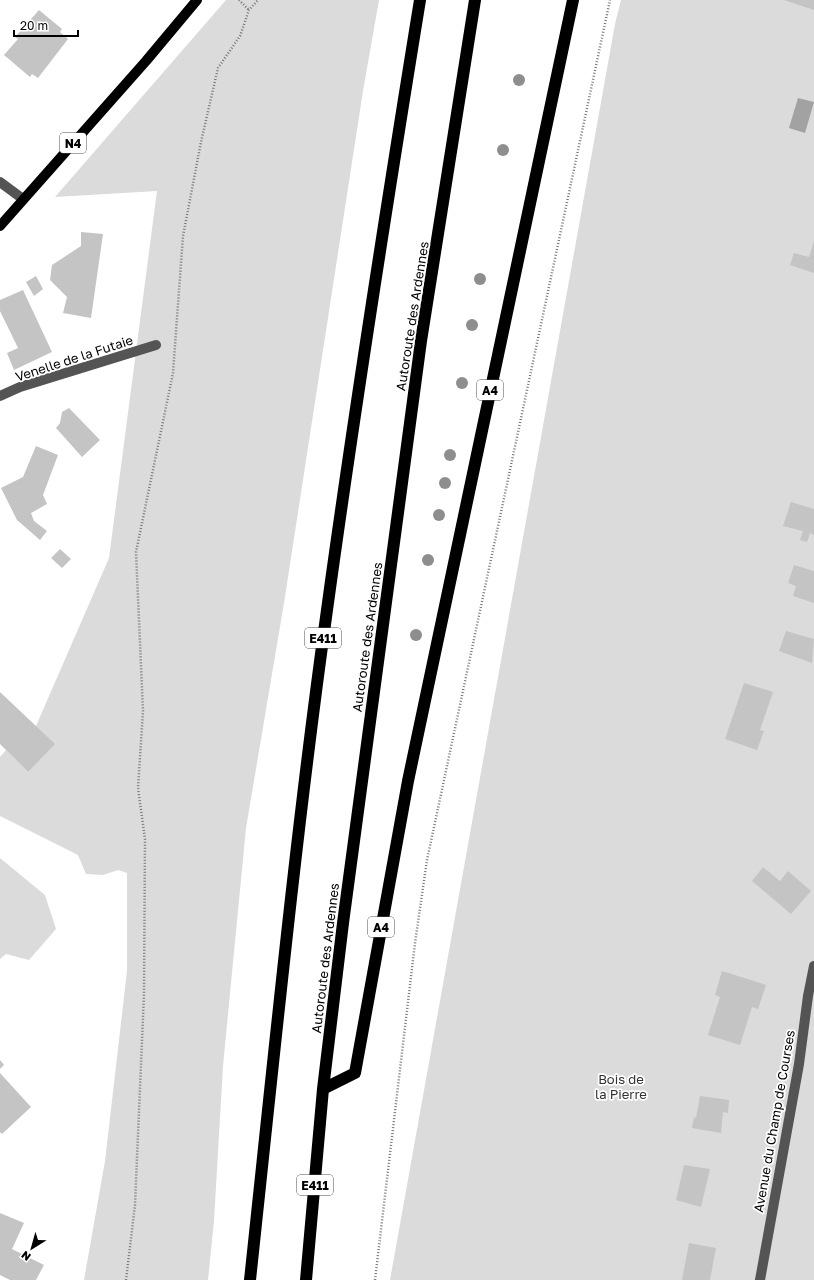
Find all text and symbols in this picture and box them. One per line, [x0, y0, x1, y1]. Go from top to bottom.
scale bar [14, 12, 78, 38]
text: 20 m [20, 18, 48, 33]
road number: N4 [60, 133, 86, 153]
street label: Autoroute des Ardennes [392, 240, 432, 392]
street label: Venelle de la Futaie [13, 331, 135, 385]
road number: A4 [477, 380, 503, 400]
street label: Autoroute des Ardennes [349, 561, 385, 713]
road number: E411 [305, 628, 341, 648]
street label: Autoroute des Ardennes [308, 882, 342, 1034]
road number: A4 [368, 917, 394, 937]
street label: Avenue du Champ de Courses [750, 1028, 798, 1213]
park label: Bois de la Pierre [595, 1071, 647, 1102]
road number: E411 [297, 1175, 333, 1195]
north arrow [12, 1228, 52, 1268]
text: N [18, 1249, 33, 1264]

